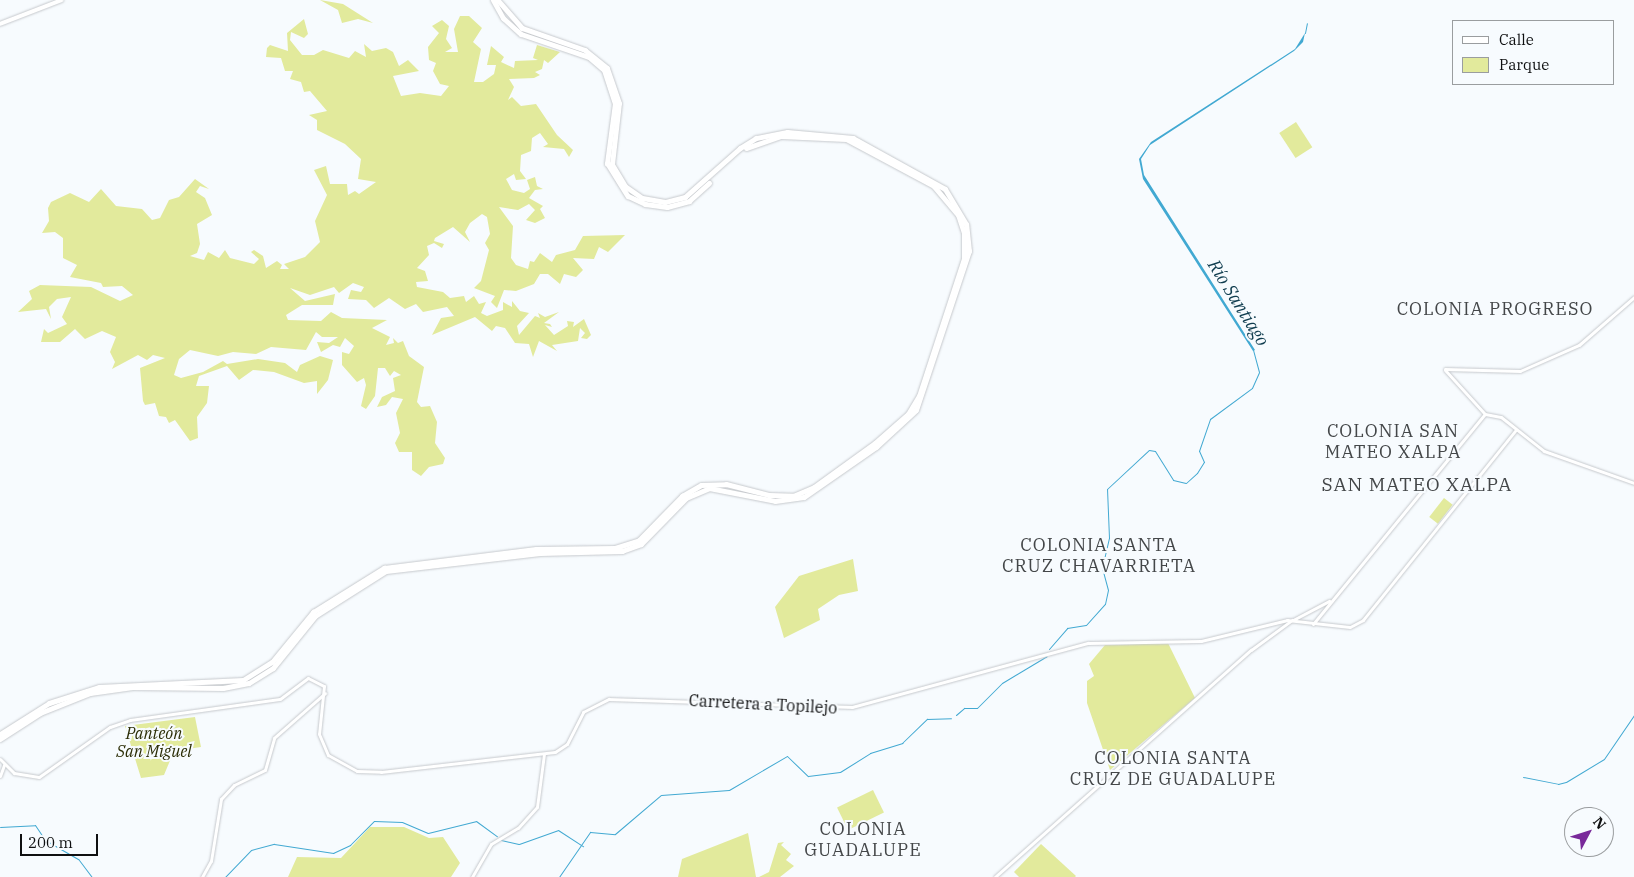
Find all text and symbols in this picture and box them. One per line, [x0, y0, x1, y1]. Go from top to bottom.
legend [1452, 20, 1614, 85]
text: Calle [1499, 30, 1534, 49]
text: Parque [1499, 55, 1549, 74]
water label: Río Santiago [1203, 256, 1273, 350]
district label: COLONIA PROGRESO [1395, 298, 1595, 320]
district label: COLONIA SAN MATEO XALPA [1323, 421, 1463, 464]
district label: SAN MATEO XALPA [1320, 474, 1514, 496]
district label: COLONIA SANTA CRUZ CHAVARRIETA [1000, 535, 1198, 578]
street label: Carretera a Topilejo [688, 691, 838, 717]
park label: Panteón San Miguel [116, 723, 192, 761]
district label: COLONIA SANTA CRUZ DE GUADALUPE [1068, 748, 1278, 791]
north arrow [1564, 807, 1614, 857]
text: N [1589, 813, 1610, 833]
district label: COLONIA GUADALUPE [803, 819, 923, 862]
scale bar [22, 824, 100, 856]
text: 200 m [28, 833, 73, 852]

